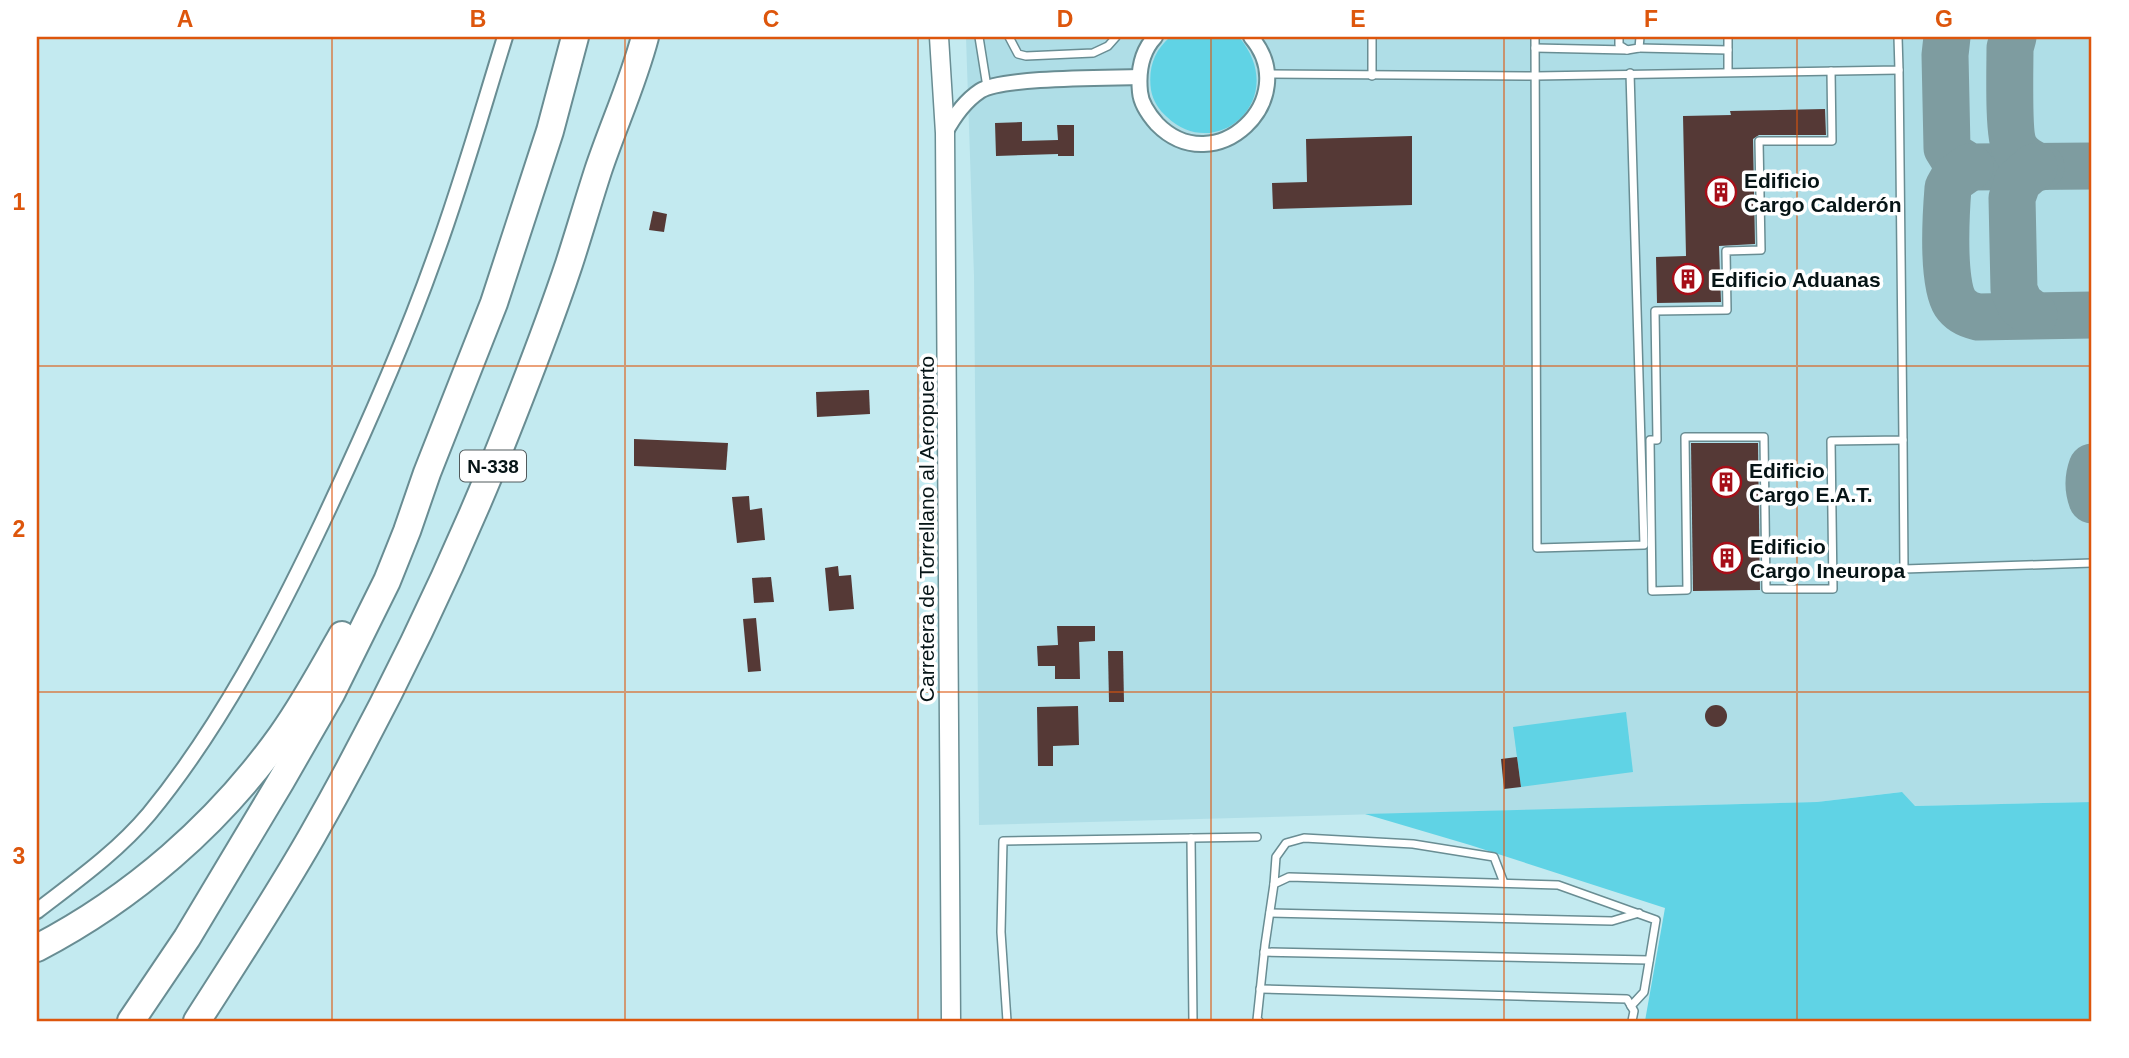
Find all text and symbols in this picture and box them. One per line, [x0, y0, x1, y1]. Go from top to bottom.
text: A [177, 6, 193, 32]
text: B [470, 6, 486, 32]
text: C [763, 6, 779, 32]
text: D [1057, 6, 1073, 32]
text: E [1350, 6, 1366, 32]
text: F [1644, 6, 1658, 32]
text: G [1935, 6, 1953, 32]
place label: Edificio Cargo Calderón [1744, 169, 1902, 216]
building icon: Edificio Cargo Calderón [1704, 175, 1738, 209]
text: 1 [13, 189, 26, 215]
building icon: Edificio Aduanas [1671, 262, 1705, 296]
place label: Edificio Aduanas [1711, 268, 1881, 291]
street label: Carretera de Torrellano al Aeropuerto [915, 356, 938, 702]
road number: N-338 [460, 450, 526, 481]
place label: Edificio Cargo E.A.T. [1749, 459, 1873, 506]
building icon: Edificio Cargo E.A.T. [1709, 465, 1743, 499]
text: 2 [13, 516, 25, 542]
place label: Edificio Cargo Ineuropa [1750, 535, 1906, 582]
building icon: Edificio Cargo Ineuropa [1710, 541, 1744, 575]
text: 3 [13, 843, 25, 869]

